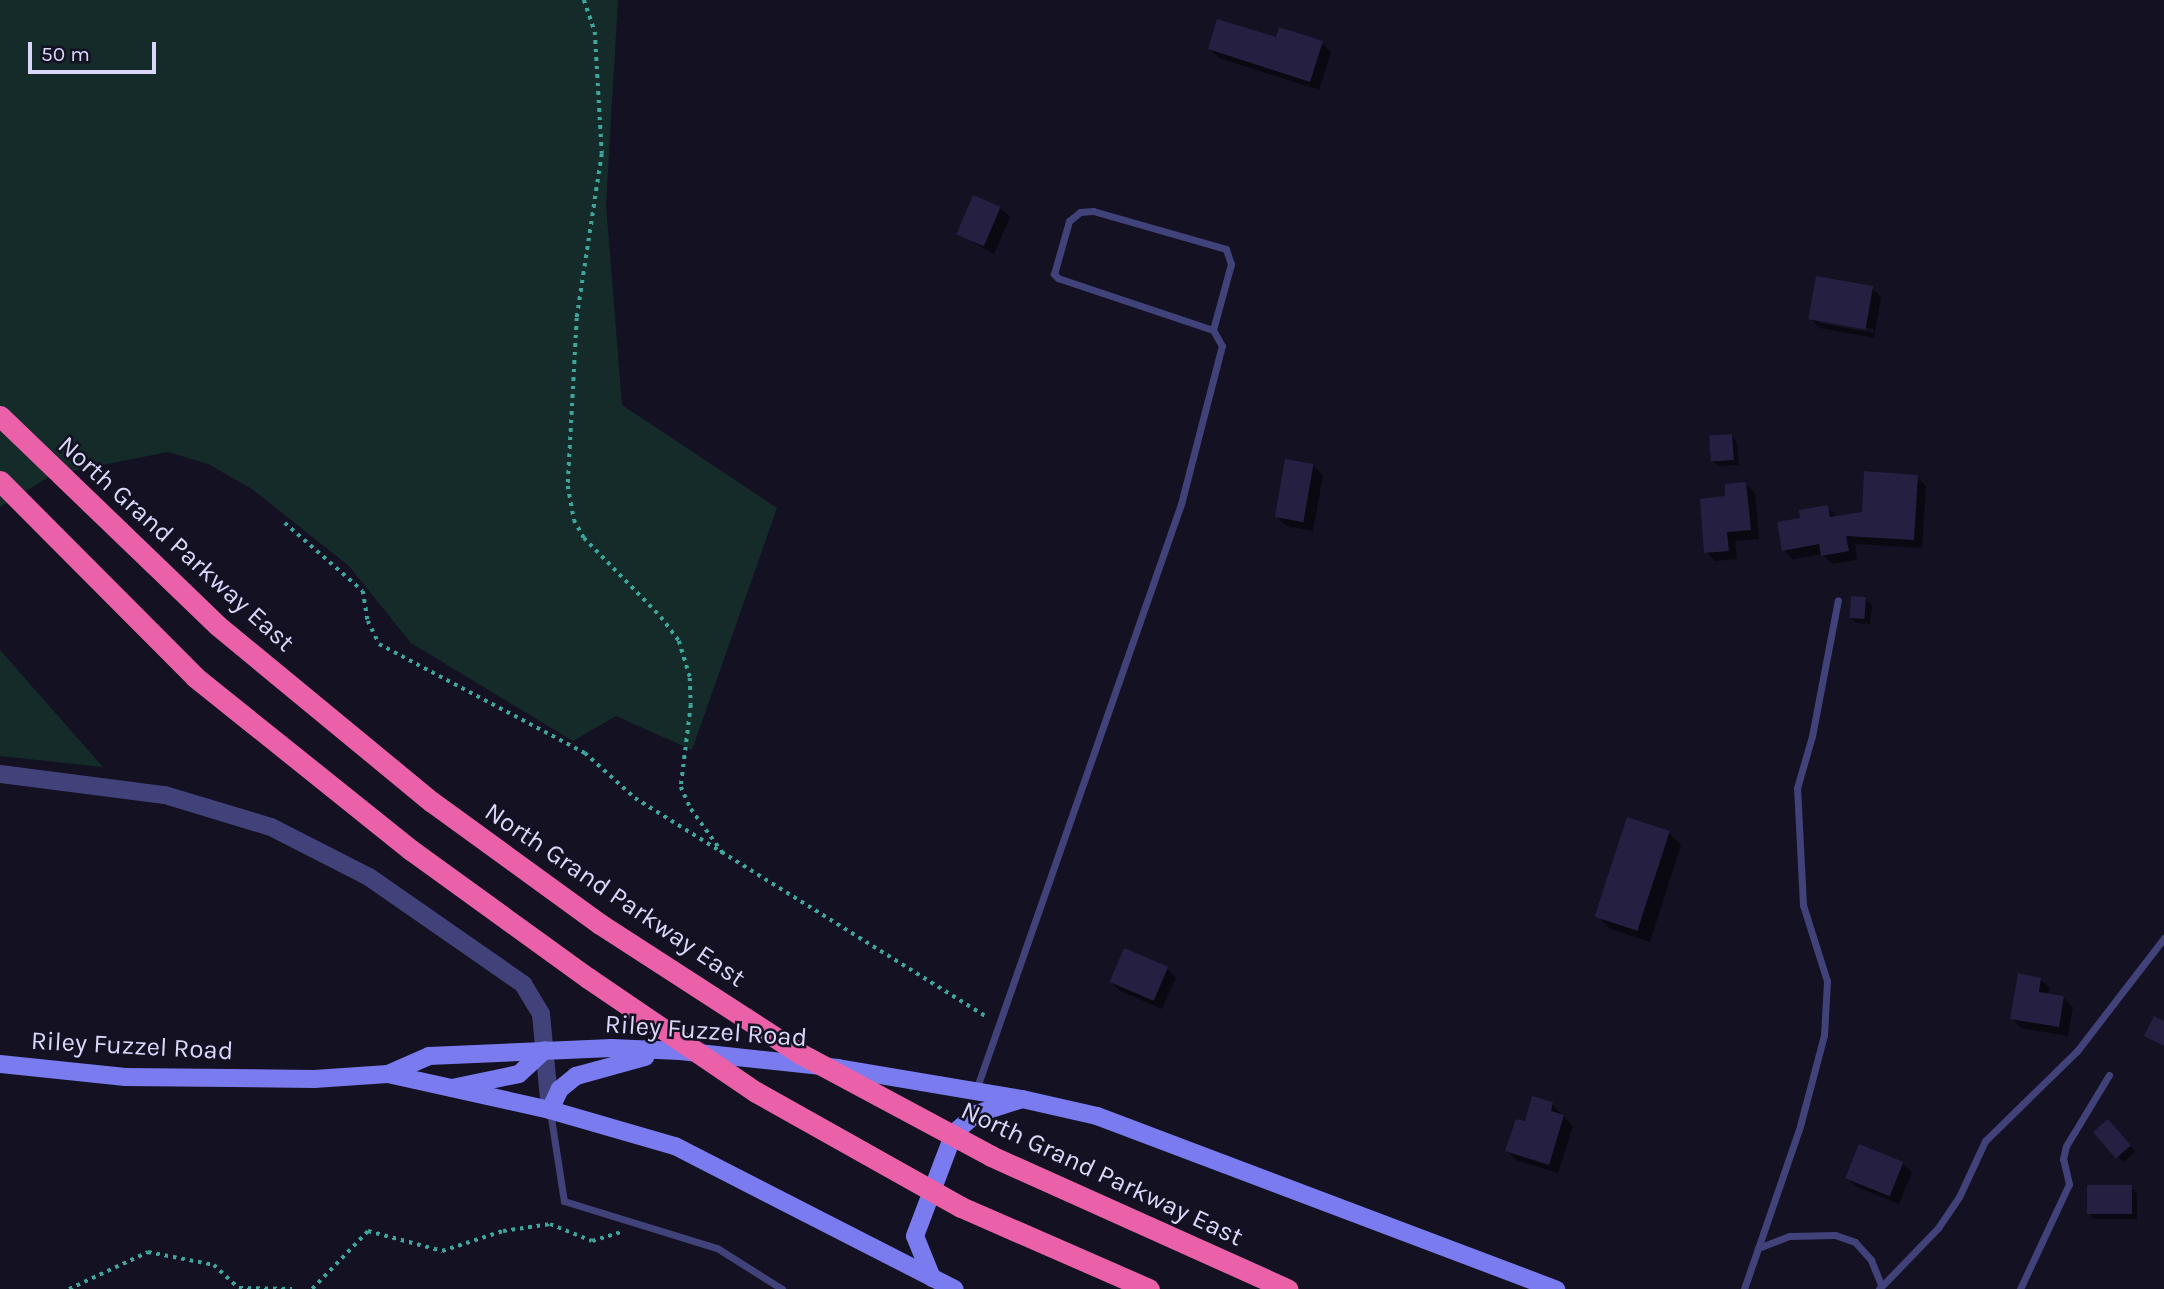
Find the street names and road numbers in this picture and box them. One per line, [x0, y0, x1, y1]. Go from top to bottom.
street label: North Grand Parkway East [51, 430, 301, 658]
street label: North Grand Parkway East [479, 796, 751, 994]
street label: Riley Fuzzel Road [604, 1008, 808, 1054]
street label: Riley Fuzzel Road [30, 1025, 234, 1067]
street label: North Grand Parkway East [956, 1095, 1248, 1253]

